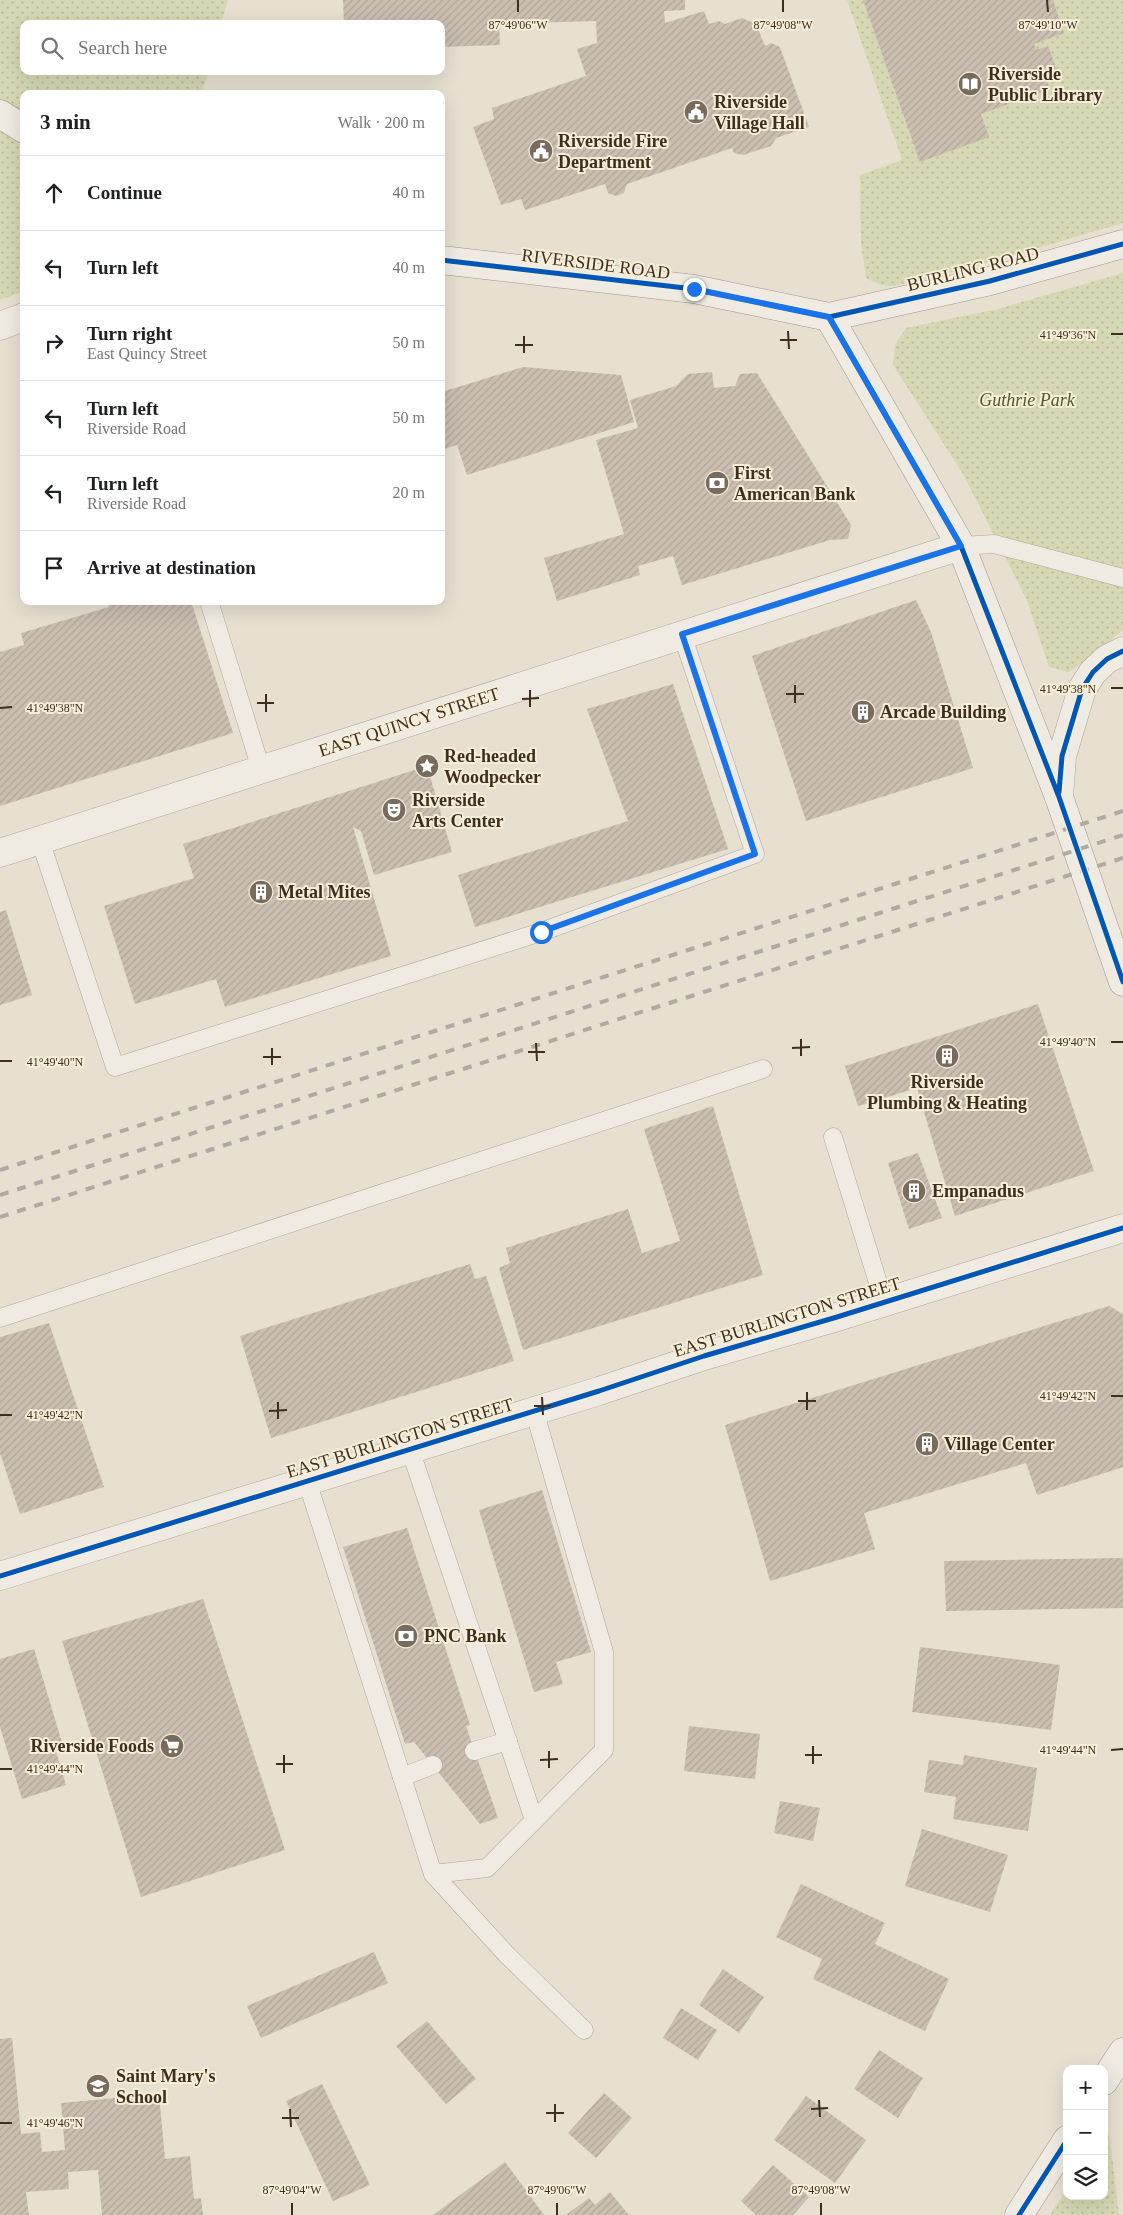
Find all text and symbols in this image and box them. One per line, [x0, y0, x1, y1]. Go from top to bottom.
text: 87°49'06"W [488, 18, 548, 32]
text: 87°49'08"W [753, 18, 813, 32]
text: 87°49'10"W [1018, 18, 1078, 32]
search box [20, 20, 445, 75]
icon: search [38, 34, 66, 62]
text: Search here [78, 37, 167, 58]
place label: Riverside Public Library [988, 64, 1103, 105]
library icon: Riverside Public Library [957, 71, 983, 97]
place label: Riverside Village Hall [714, 92, 805, 133]
public building icon: Riverside Village Hall [683, 99, 709, 125]
text: 3 min [40, 110, 91, 134]
text: Walk · 200 m [338, 114, 425, 131]
place label: Riverside Fire Department [558, 131, 667, 172]
public building icon: Riverside Fire Department [528, 138, 554, 164]
icon: ahead [40, 179, 68, 207]
text: Continue [87, 182, 162, 203]
text: 40 m [393, 184, 425, 201]
street label: BURLING ROAD [905, 243, 1041, 295]
street label: RIVERSIDE ROAD [521, 245, 671, 283]
icon: left [40, 254, 68, 282]
text: Turn left [87, 257, 159, 278]
text: 40 m [393, 259, 425, 276]
route end [683, 278, 706, 301]
text: Turn right [87, 323, 172, 344]
text: 41°49'36"N [1040, 328, 1097, 342]
icon: right [40, 329, 68, 357]
text: 50 m [393, 334, 425, 351]
text: East Quincy Street [87, 345, 207, 362]
park label: Guthrie Park [979, 390, 1076, 410]
text: Turn left [87, 398, 159, 419]
icon: left [40, 404, 68, 432]
text: 50 m [393, 409, 425, 426]
text: Riverside Road [87, 420, 186, 437]
place label: First American Bank [734, 463, 856, 504]
bank icon: First American Bank [704, 470, 730, 496]
text: Turn left [87, 473, 159, 494]
icon: left [40, 479, 68, 507]
text: 20 m [393, 484, 425, 501]
text: Riverside Road [87, 495, 186, 512]
icon: arrive [40, 554, 68, 582]
text: Arrive at destination [87, 557, 256, 578]
text: 41°49'38"N [1040, 682, 1097, 696]
street label: EAST QUINCY STREET [316, 683, 502, 761]
building icon: Arcade Building [850, 699, 876, 725]
text: 41°49'38"N [27, 701, 84, 715]
place label: Arcade Building [880, 702, 1006, 722]
place label: Red-headed Woodpecker [444, 746, 541, 787]
place icon: Red-headed Woodpecker [414, 753, 440, 779]
place label: Riverside Arts Center [412, 790, 503, 831]
theatre icon: Riverside Arts Center [381, 797, 407, 823]
building icon: Metal Mites [248, 879, 274, 905]
place label: Metal Mites [278, 882, 370, 902]
route start [530, 921, 553, 944]
text: 41°49'40"N [1040, 1035, 1097, 1049]
building icon: Riverside Plumbing & Heating [934, 1043, 960, 1069]
text: 41°49'40"N [27, 1055, 84, 1069]
place label: Riverside Plumbing & Heating [867, 1072, 1027, 1113]
building icon: Empanadus [901, 1178, 927, 1204]
place label: Empanadus [932, 1181, 1024, 1201]
street label: EAST BURLINGTON STREET [671, 1273, 903, 1361]
text: 41°49'42"N [1040, 1389, 1097, 1403]
street label: EAST BURLINGTON STREET [284, 1394, 516, 1482]
text: 41°49'42"N [27, 1408, 84, 1422]
building icon: Village Center [914, 1431, 940, 1457]
place label: Village Center [944, 1434, 1055, 1454]
bank icon: PNC Bank [393, 1623, 419, 1649]
place label: PNC Bank [424, 1626, 507, 1646]
supermarket icon: Riverside Foods [159, 1733, 185, 1759]
place label: Riverside Foods [31, 1736, 154, 1756]
text: 41°49'44"N [1040, 1743, 1097, 1757]
text: 41°49'44"N [27, 1762, 84, 1776]
map controls [1063, 2065, 1108, 2200]
button: + [1063, 2065, 1108, 2110]
place label: Saint Mary's School [116, 2066, 216, 2107]
school or university icon: Saint Mary's School [85, 2073, 111, 2099]
button: − [1063, 2110, 1108, 2155]
text: 41°49'46"N [27, 2116, 84, 2130]
button: layers [1063, 2155, 1108, 2200]
text: 87°49'04"W [262, 2183, 322, 2197]
text: 87°49'06"W [527, 2183, 587, 2197]
text: 87°49'08"W [791, 2183, 851, 2197]

